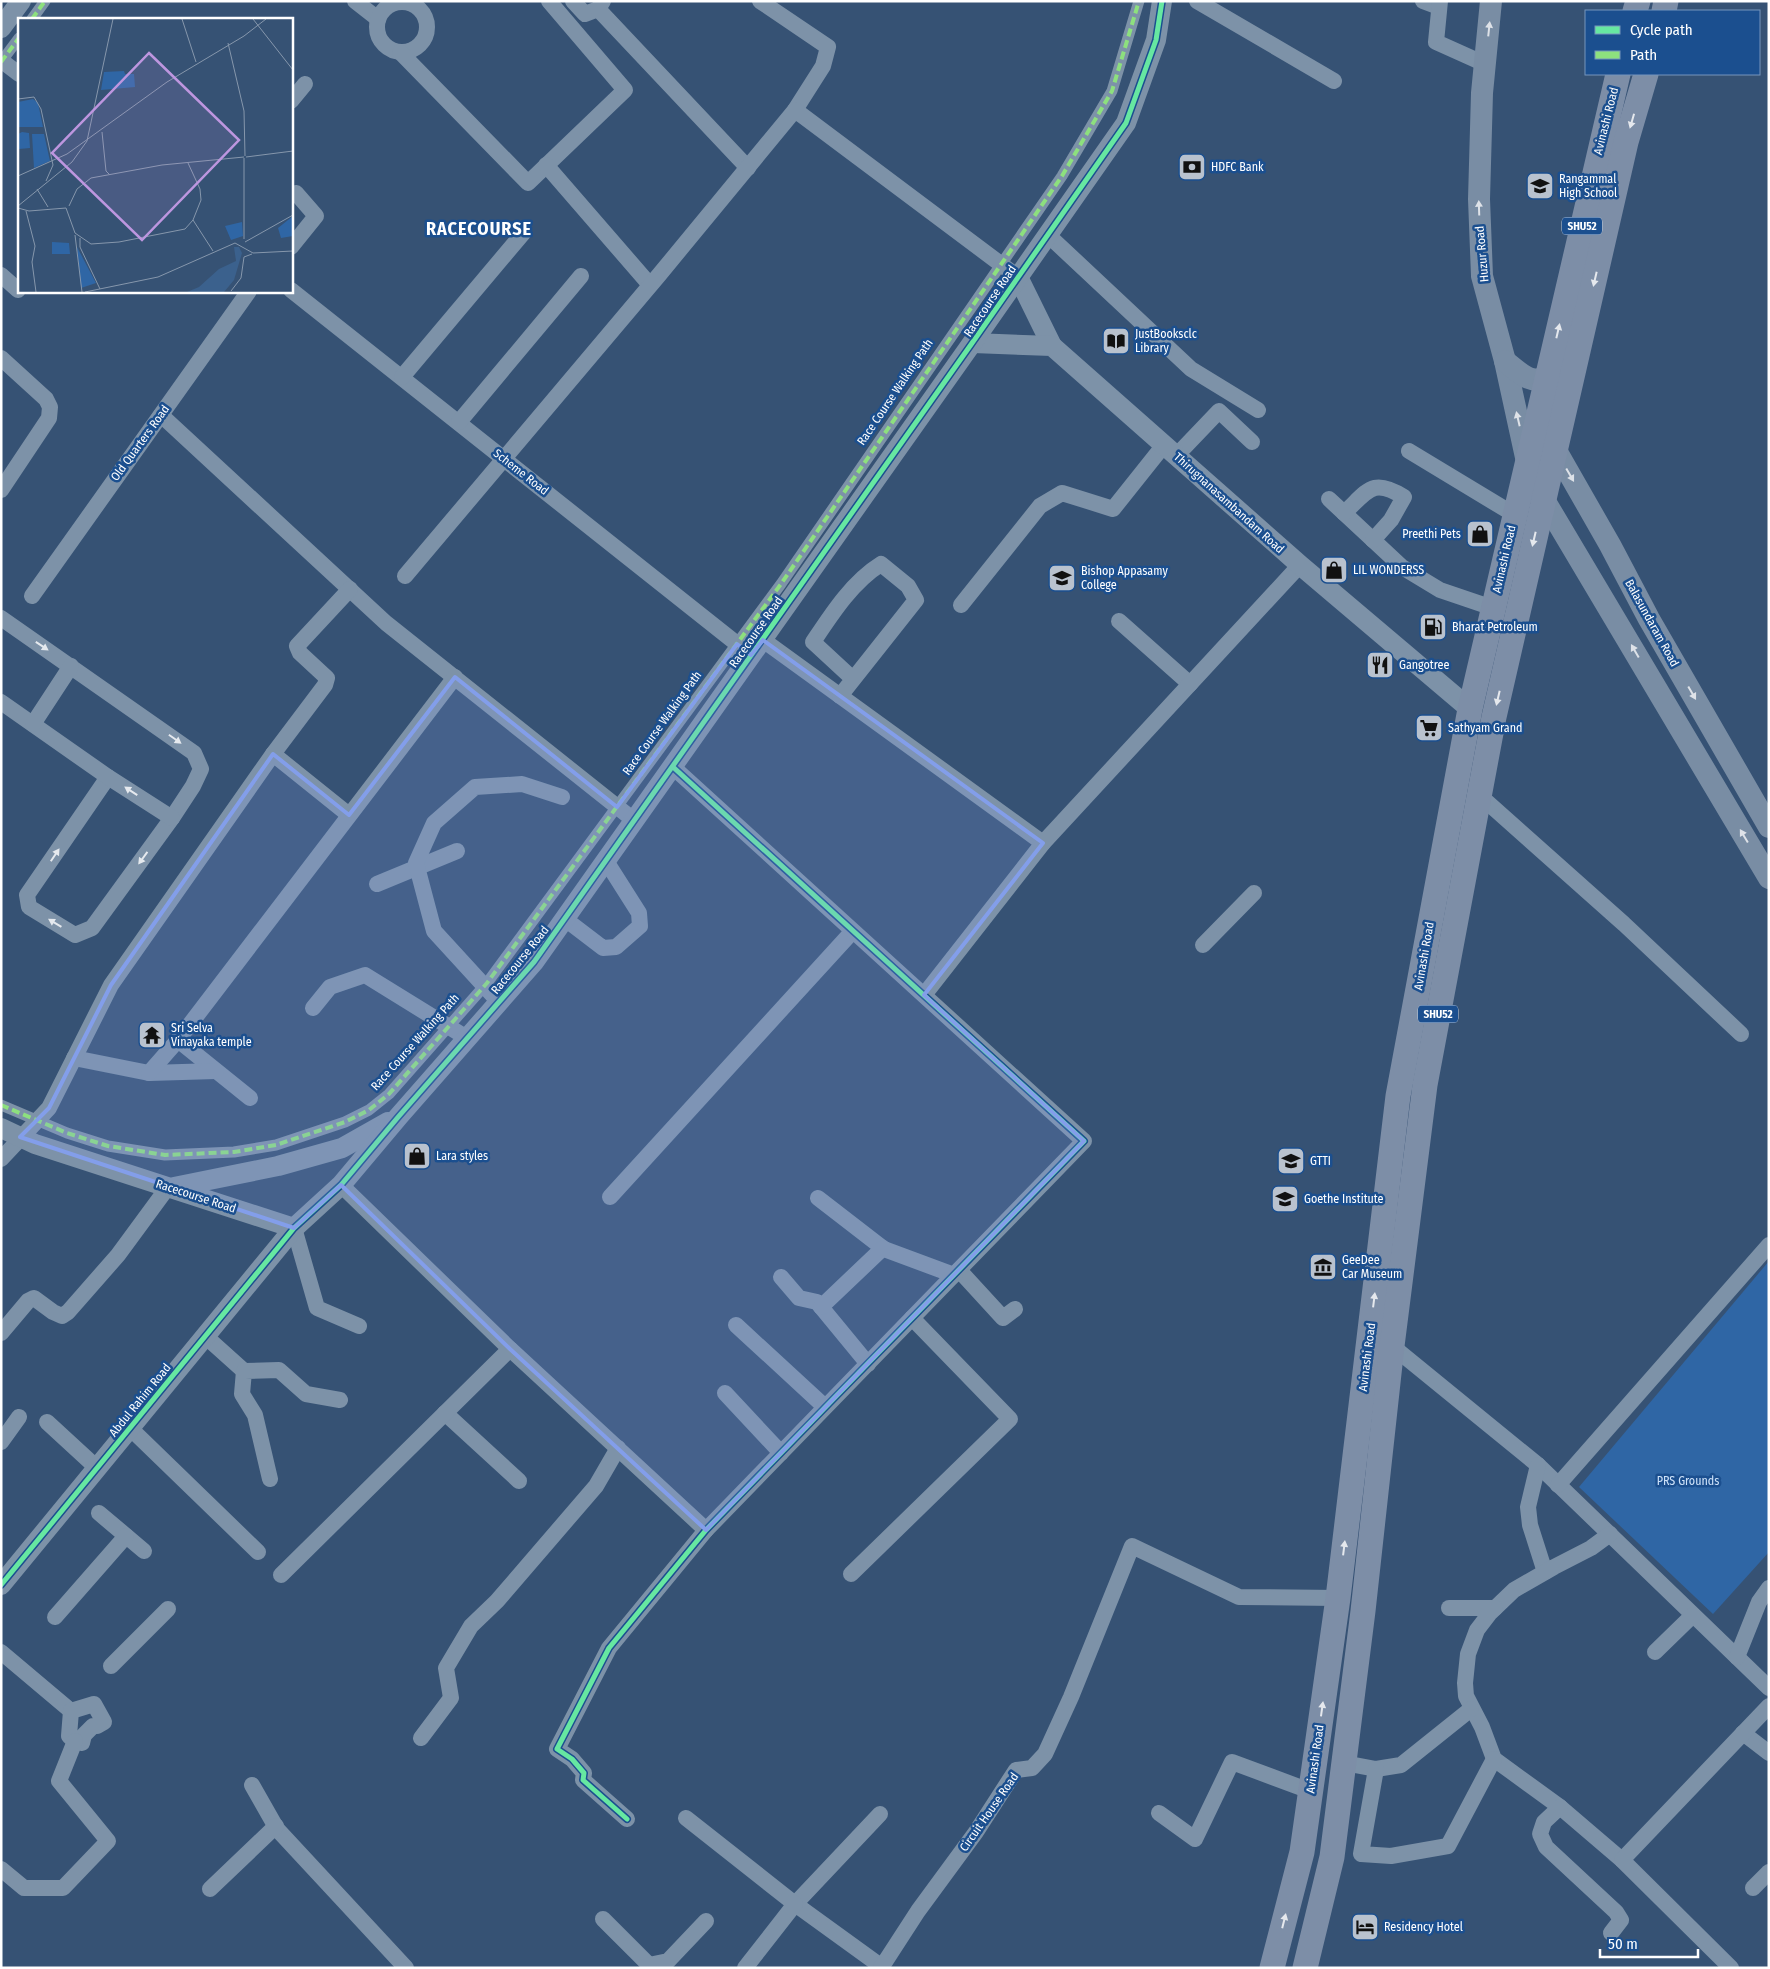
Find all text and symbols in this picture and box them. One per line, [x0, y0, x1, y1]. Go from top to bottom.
legend [1585, 10, 1760, 75]
inset map [18, 18, 292, 292]
one-way arrow [1485, 20, 1493, 36]
text: Cycle path [1630, 21, 1693, 39]
text: Path [1630, 46, 1657, 64]
street label: Avinashi Road [1591, 86, 1621, 156]
one-way arrow [1628, 113, 1636, 128]
bank icon: HDFC Bank [1177, 152, 1207, 182]
place label: HDFC Bank [1211, 160, 1264, 174]
school or university icon: Rangammal High School [1525, 171, 1555, 201]
place label: Rangammal High School [1559, 172, 1617, 200]
one-way arrow [1475, 200, 1483, 216]
district label: RACECOURSE [426, 218, 532, 240]
road number: SHU52 [1562, 218, 1602, 235]
street label: Huzur Road [1473, 225, 1491, 283]
street label: Racecourse Road [961, 263, 1019, 339]
one-way arrow [1591, 271, 1599, 286]
one-way arrow [1554, 323, 1562, 338]
library icon: JustBooksclc Library [1101, 326, 1131, 356]
place label: JustBooksclc Library [1135, 327, 1197, 355]
street label: Race Course Walking Path [854, 336, 936, 448]
street label: Old Quarters Road [108, 402, 172, 484]
one-way arrow [1514, 411, 1522, 426]
street label: Scheme Road [491, 446, 551, 498]
street label: Thirugnanasambandam Road [1171, 450, 1287, 556]
one-way arrow [1566, 468, 1575, 481]
shop icon: Preethi Pets [1465, 519, 1495, 549]
street label: Avinashi Road [1489, 524, 1519, 594]
place label: Preethi Pets [1402, 527, 1461, 541]
one-way arrow [1530, 532, 1538, 547]
shop icon: LIL WONDERSS [1319, 555, 1349, 585]
school or university icon: Bishop Appasamy College [1047, 563, 1077, 593]
place label: LIL WONDERSS [1353, 563, 1424, 577]
place label: Bishop Appasamy College [1081, 564, 1168, 592]
street label: Balasundaram Road [1622, 577, 1682, 669]
street label: Racecourse Road [726, 594, 786, 670]
fuel station icon: Bharat Petroleum [1418, 612, 1448, 642]
place label: Bharat Petroleum [1452, 620, 1538, 634]
one-way arrow [35, 641, 48, 651]
one-way arrow [1630, 644, 1639, 657]
restaurant icon: Gangotree [1365, 650, 1395, 680]
place label: Gangotree [1399, 658, 1450, 672]
street label: Race Course Walking Path [620, 668, 704, 778]
one-way arrow [1687, 687, 1696, 700]
one-way arrow [1494, 690, 1502, 705]
supermarket icon: Sathyam Grand [1414, 713, 1444, 743]
place label: Sathyam Grand [1448, 721, 1522, 735]
one-way arrow [168, 734, 181, 744]
one-way arrow [124, 787, 137, 796]
one-way arrow [1740, 828, 1748, 843]
one-way arrow [50, 848, 60, 862]
one-way arrow [138, 851, 148, 864]
one-way arrow [48, 918, 61, 927]
street label: Avinashi Road [1411, 921, 1437, 991]
street label: Racecourse Road [488, 923, 552, 997]
street label: Race Course Walking Path [368, 991, 462, 1093]
road number: SHU52 [1418, 1006, 1458, 1022]
temple icon: Sri Selva Vinayaka temple [137, 1020, 167, 1050]
place label: Sri Selva Vinayaka temple [171, 1021, 252, 1049]
shop icon: Lara styles [402, 1141, 432, 1171]
school or university icon: GTTI [1276, 1146, 1306, 1176]
place label: Lara styles [436, 1149, 488, 1163]
place label: GTTI [1310, 1154, 1331, 1168]
street label: Racecourse Road [154, 1176, 238, 1216]
school or university icon: Goethe Institute [1270, 1184, 1300, 1214]
place label: Goethe Institute [1304, 1192, 1384, 1206]
museum icon: GeeDee Car Museum [1308, 1252, 1338, 1282]
place label: GeeDee Car Museum [1342, 1253, 1402, 1281]
one-way arrow [1370, 1292, 1378, 1308]
street label: Avinashi Road [1356, 1322, 1378, 1392]
street label: Abdul Rahim Road [106, 1361, 174, 1439]
park label: PRS Grounds [1657, 1474, 1719, 1488]
one-way arrow [1340, 1540, 1348, 1556]
one-way arrow [1318, 1701, 1326, 1717]
street label: Avinashi Road [1303, 1724, 1327, 1794]
street label: Circuit House Road [957, 1770, 1021, 1854]
hotel icon: Residency Hotel [1350, 1912, 1380, 1942]
one-way arrow [1280, 1913, 1288, 1928]
place label: Residency Hotel [1384, 1920, 1463, 1934]
scale bar [1600, 1926, 1698, 1958]
text: 50 m [1608, 1935, 1638, 1953]

